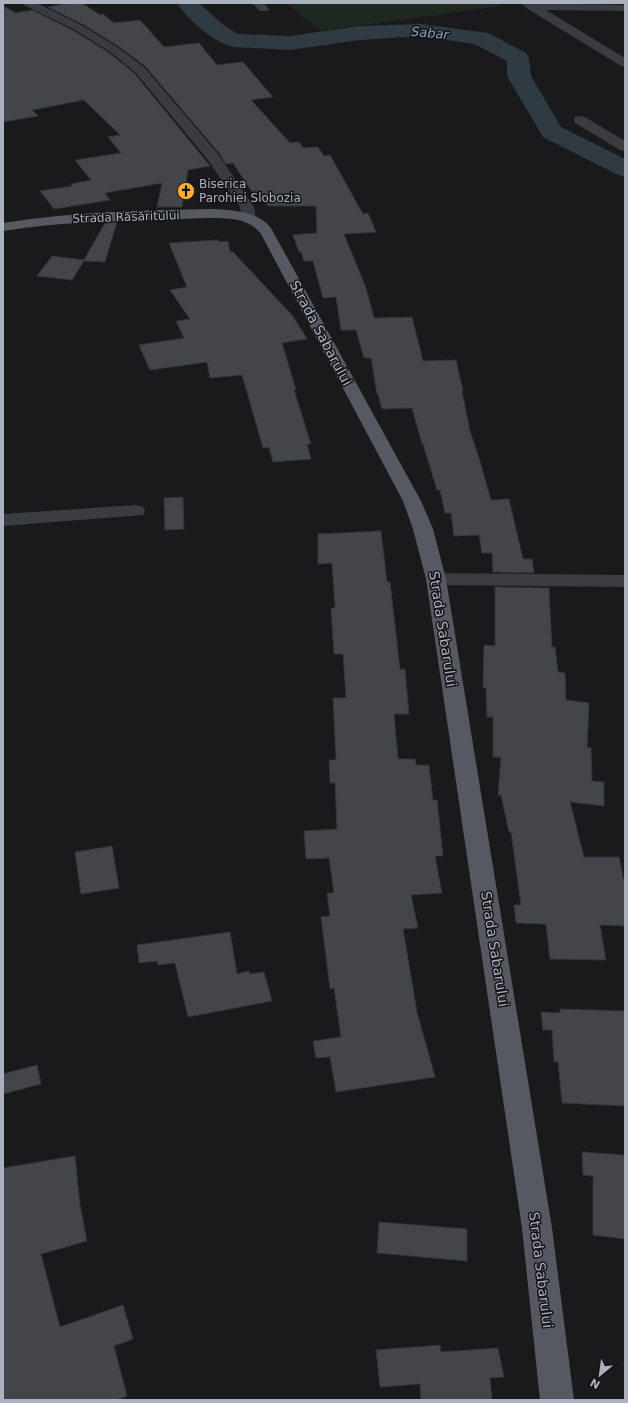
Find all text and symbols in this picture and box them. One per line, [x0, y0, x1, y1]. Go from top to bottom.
water label: Sabar [411, 24, 451, 42]
place label: Biserica Parohiei Slobozia [199, 177, 301, 205]
church icon: Biserica Parohiei Slobozia [176, 181, 196, 201]
street label: Strada Răsăritului [72, 208, 180, 226]
street label: Strada Sabarului [287, 278, 355, 388]
street label: Strada Sabarului [426, 570, 460, 688]
street label: Strada Sabarului [478, 890, 512, 1008]
street label: Strada Sabarului [526, 1211, 556, 1329]
north arrow [580, 1355, 620, 1395]
text: N [588, 1375, 603, 1391]

